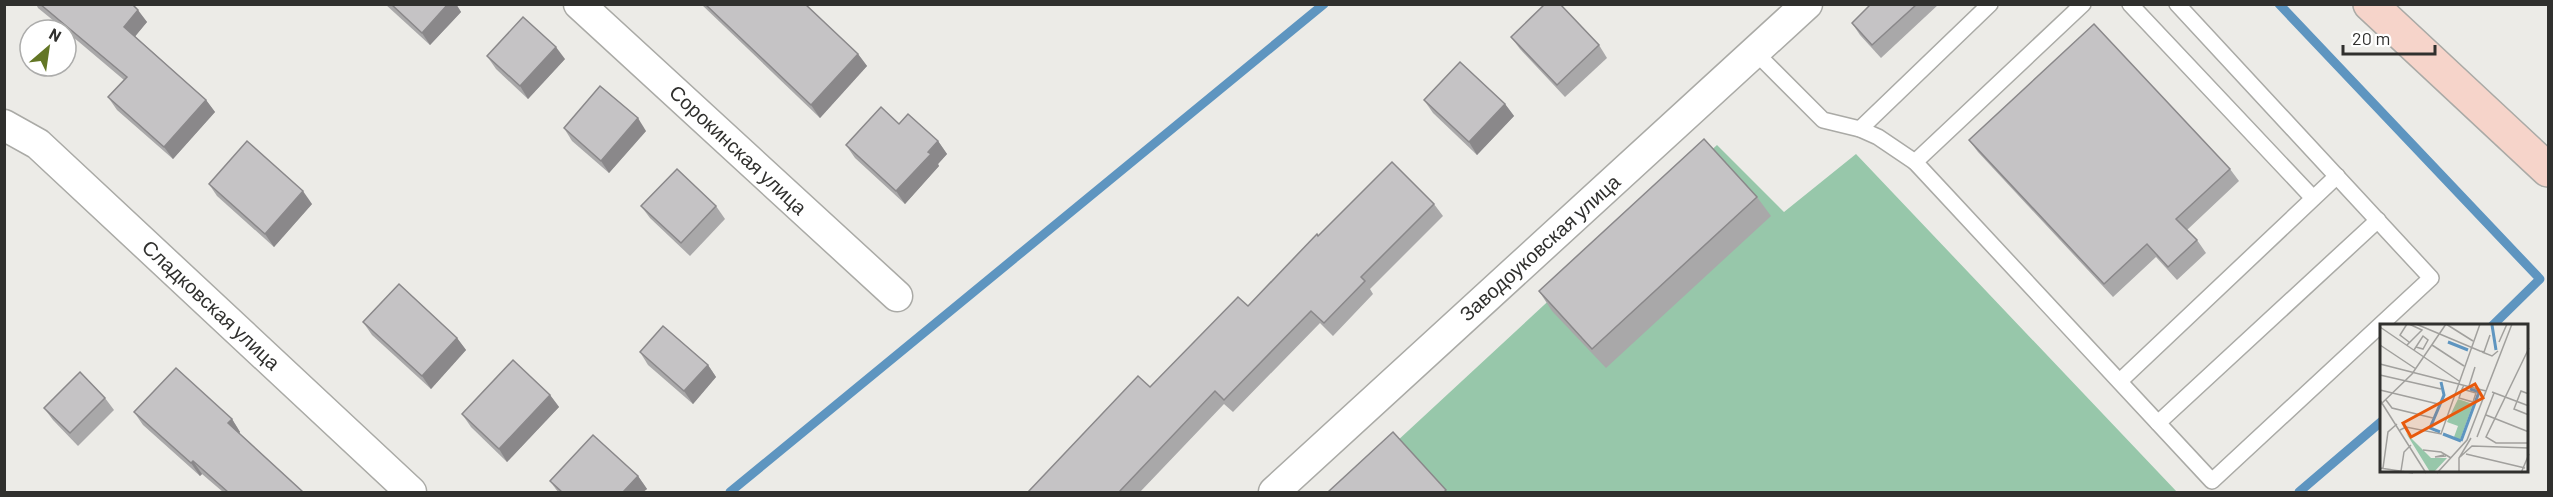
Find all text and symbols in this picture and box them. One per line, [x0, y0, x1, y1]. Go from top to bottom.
north arrow [18, 18, 78, 78]
scale bar [2343, 18, 2434, 56]
text: N [46, 24, 65, 45]
text: 20 m [2352, 27, 2390, 49]
street label: Сорокинская улица [665, 79, 813, 220]
street label: Заводоуковская улица [1454, 168, 1625, 326]
street label: Сладковская улица [138, 234, 286, 375]
inset map [2380, 324, 2529, 473]

